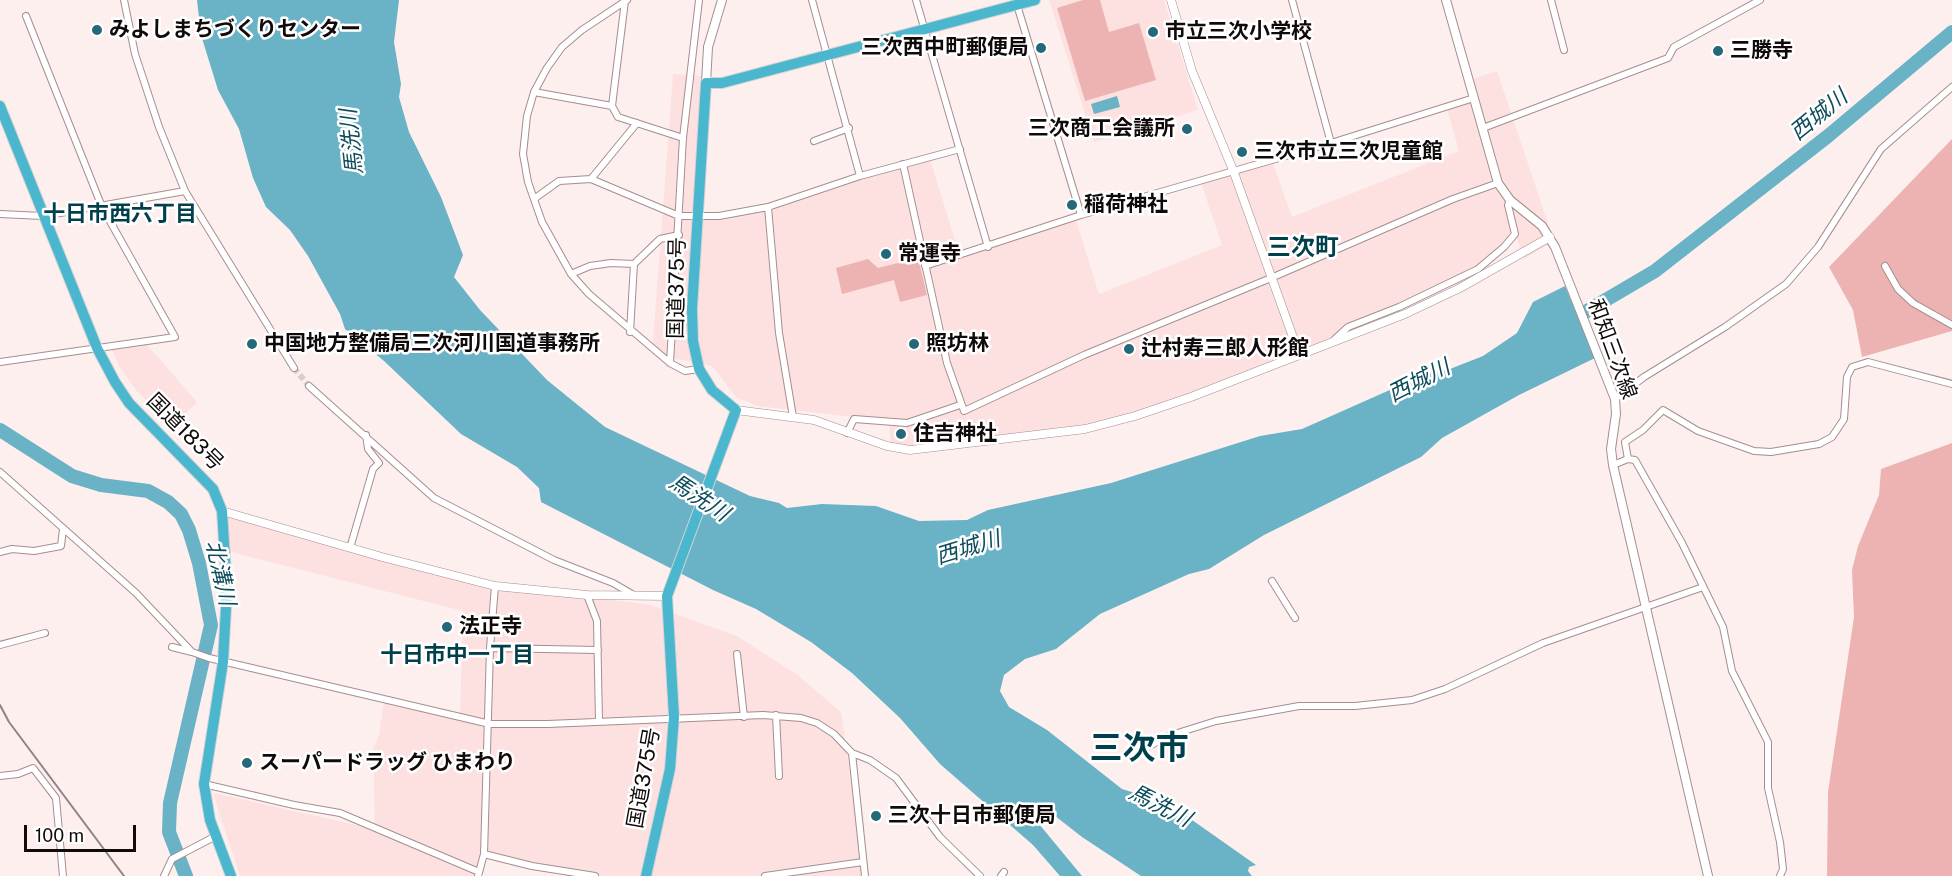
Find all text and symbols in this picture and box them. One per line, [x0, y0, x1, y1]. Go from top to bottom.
place label: みよしまちづくりセンター [109, 17, 361, 43]
place label: 市立三次小学校 [1165, 19, 1312, 45]
marker: みよしまちづくりセンター [90, 23, 104, 37]
marker: 市立三次小学校 [1146, 25, 1160, 39]
place label: 三次西中町郵便局 [861, 35, 1029, 61]
place label: 三勝寺 [1730, 38, 1793, 64]
marker: 三次西中町郵便局 [1034, 41, 1048, 55]
marker: 三勝寺 [1711, 44, 1725, 58]
water label: 西城川 [1785, 84, 1853, 146]
water label: 馬洗川 [335, 108, 369, 176]
place label: 三次商工会議所 [1028, 116, 1175, 142]
marker: 三次商工会議所 [1180, 122, 1194, 136]
place label: 三次市立三次児童館 [1254, 139, 1443, 165]
marker: 三次市立三次児童館 [1235, 145, 1249, 159]
place label: 稲荷神社 [1084, 192, 1168, 218]
marker: 稲荷神社 [1065, 198, 1079, 212]
district label: 十日市西六丁目 [43, 201, 197, 227]
district label: 三次町 [1267, 234, 1339, 262]
street label: 国道375号 [664, 237, 690, 339]
place label: 常運寺 [898, 241, 961, 267]
marker: 常運寺 [879, 247, 893, 261]
street label: 和知三次線 [1582, 295, 1642, 403]
place label: 中国地方整備局三次河川国道事務所 [264, 331, 600, 357]
place label: 照坊林 [926, 331, 989, 357]
place label: 辻村寿三郎人形館 [1141, 336, 1309, 362]
marker: 中国地方整備局三次河川国道事務所 [245, 337, 259, 351]
marker: 照坊林 [907, 337, 921, 351]
marker: 辻村寿三郎人形館 [1122, 342, 1136, 356]
water label: 西城川 [1384, 354, 1454, 408]
street label: 国道183号 [141, 388, 229, 476]
place label: 住吉神社 [913, 421, 997, 447]
marker: 住吉神社 [894, 427, 908, 441]
water label: 馬洗川 [664, 469, 734, 527]
water label: 西城川 [933, 526, 1003, 570]
water label: 北溝川 [200, 538, 240, 608]
place label: 法正寺 [459, 614, 522, 640]
marker: 法正寺 [440, 620, 454, 634]
district label: 十日市中一丁目 [380, 642, 534, 668]
street label: 国道375号 [623, 726, 665, 830]
district label: 三次市 [1090, 729, 1188, 769]
place label: スーパードラッグ ひまわり [259, 750, 516, 776]
marker: スーパードラッグ ひまわり [240, 756, 254, 770]
water label: 馬洗川 [1125, 779, 1195, 833]
place label: 三次十日市郵便局 [888, 803, 1056, 829]
marker: 三次十日市郵便局 [869, 809, 883, 823]
scale bar [27, 813, 140, 851]
text: 100 m [35, 825, 84, 846]

